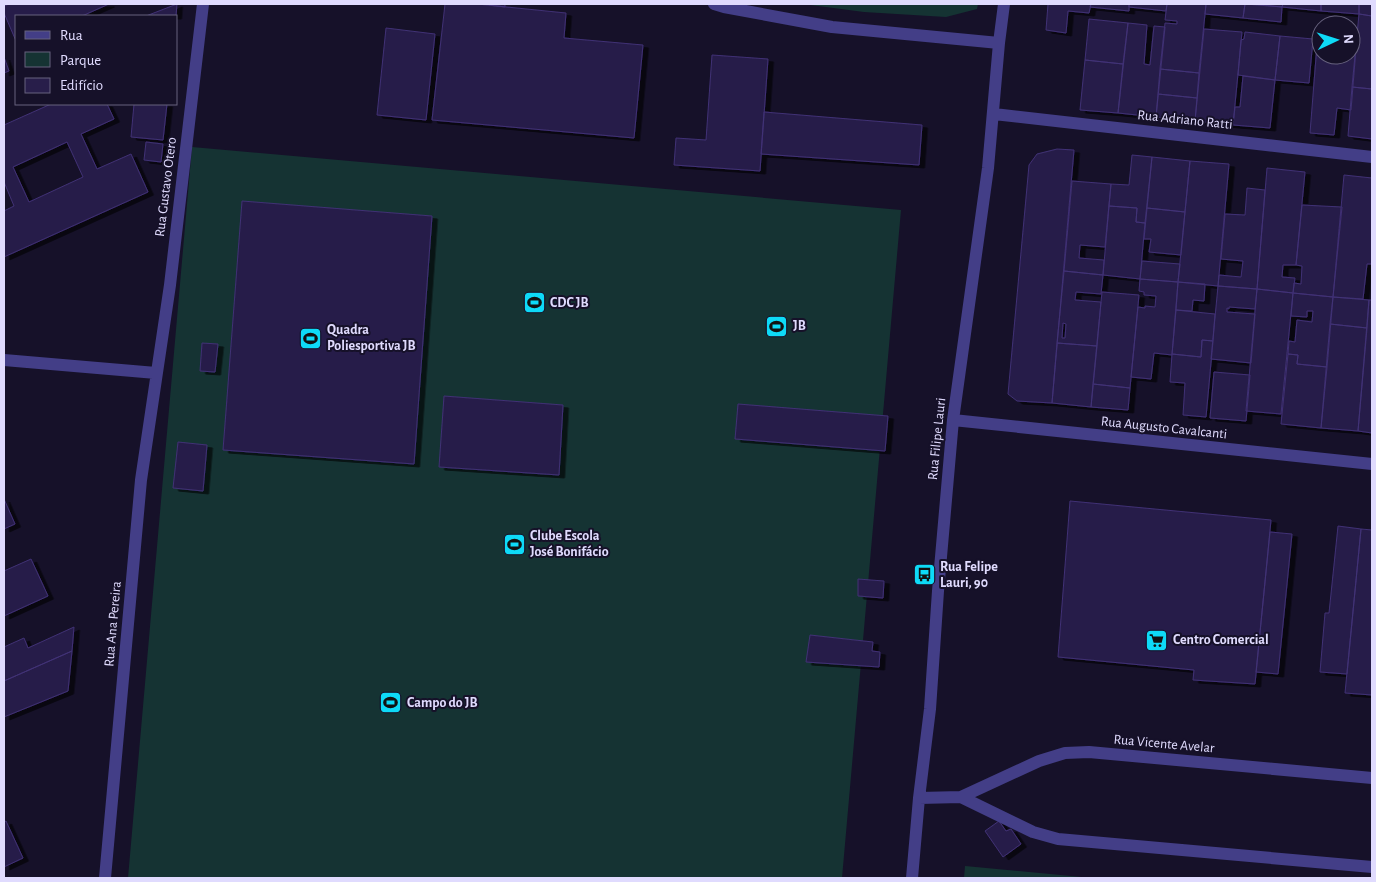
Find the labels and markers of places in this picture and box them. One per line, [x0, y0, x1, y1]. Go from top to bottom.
sports icon: CDC JB [522, 291, 546, 315]
place label: CDC JB [550, 296, 589, 310]
sports icon: JB [765, 314, 789, 338]
place label: JB [793, 319, 806, 333]
place label: Quadra Poliesportiva JB [327, 323, 416, 353]
sports icon: Quadra Poliesportiva JB [299, 326, 323, 350]
place label: Clube Escola José Bonifácio [530, 529, 609, 559]
sports icon: Clube Escola José Bonifácio [502, 532, 526, 556]
place label: Rua Felipe Lauri, 90 [940, 560, 998, 590]
bus stop icon: Rua Felipe Lauri, 90 [912, 563, 936, 587]
supermarket icon: Centro Comercial [1145, 628, 1169, 652]
place label: Centro Comercial [1173, 633, 1269, 647]
sports icon: Campo do JB [379, 691, 403, 715]
place label: Campo do JB [407, 696, 478, 710]

